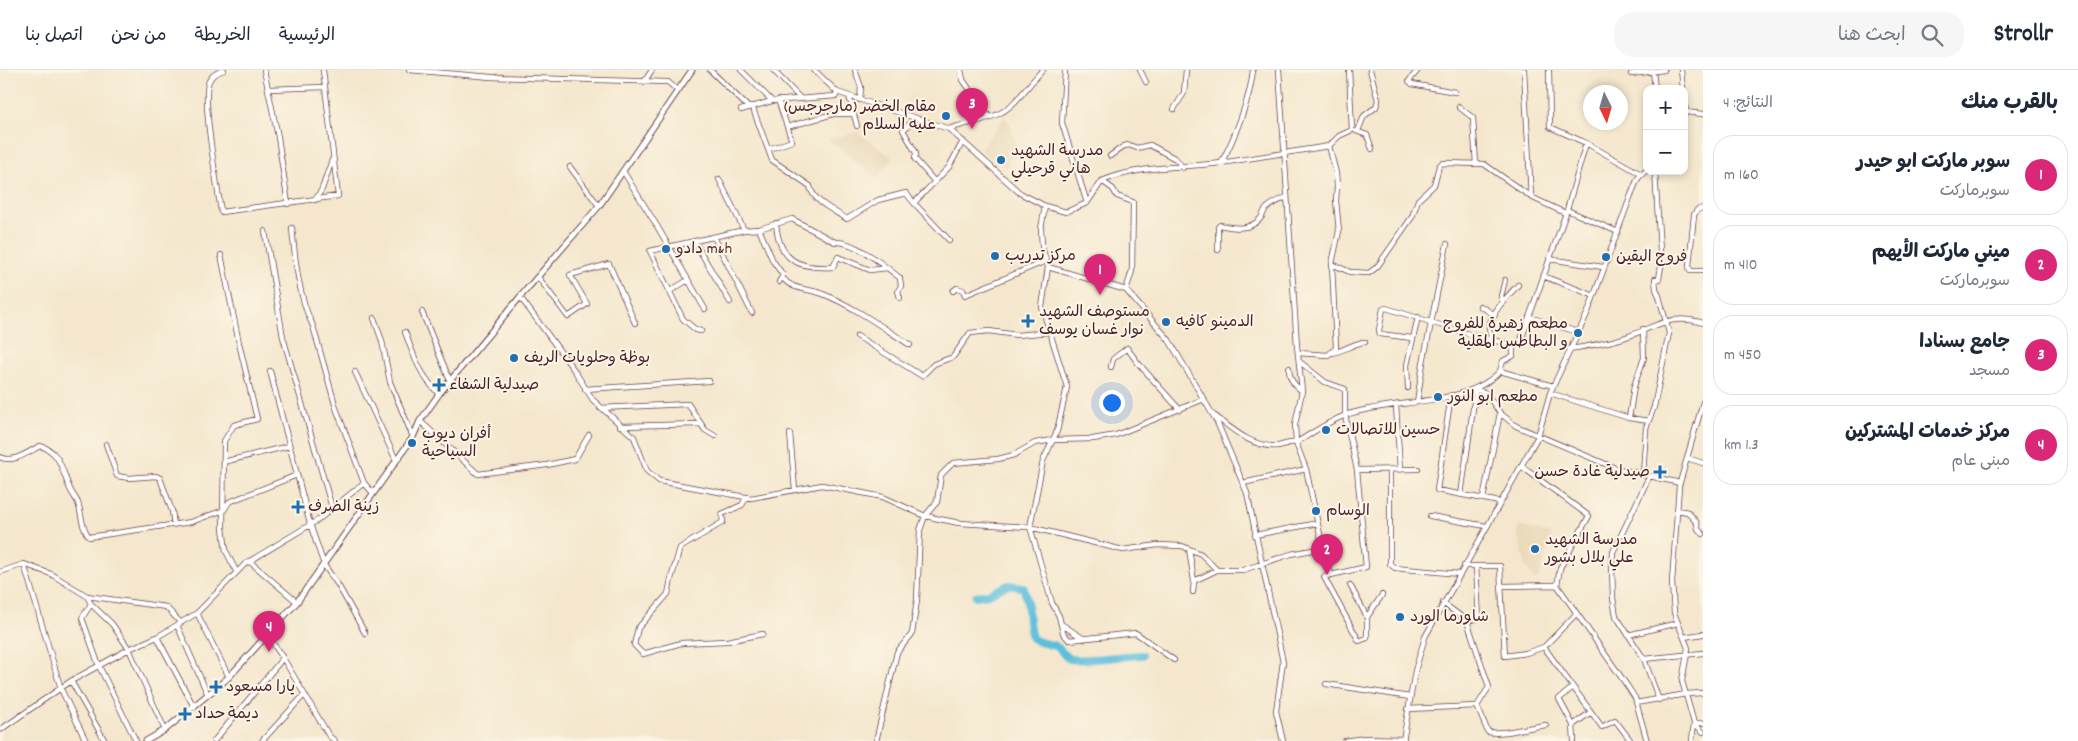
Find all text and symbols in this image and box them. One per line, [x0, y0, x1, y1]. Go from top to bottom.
search box [1614, 12, 1964, 57]
text: Strollr [1994, 18, 2053, 52]
icon: search [1918, 21, 1946, 49]
text: ابحث هنا [1838, 23, 1906, 50]
text: اتصل بنا [25, 24, 83, 49]
text: من نحن [111, 24, 167, 49]
text: الخريطة [195, 24, 251, 49]
text: الرئيسية [279, 24, 335, 49]
north arrow [1583, 85, 1628, 130]
map controls [1643, 85, 1688, 175]
button: + [1643, 85, 1688, 130]
pin: 3 [956, 88, 988, 129]
text: بالقرب منك [1961, 89, 2058, 119]
text: النتائج: 4 [1723, 92, 1773, 115]
place label: مقام الخضر (مارجرجس) عليه السلام [784, 96, 936, 137]
marker: مقام الخضر (مارجرجس) عليه السلام [940, 110, 952, 122]
button: − [1643, 130, 1688, 175]
place label: مدرسة الشهيد هاني قرحيلي [1011, 140, 1104, 182]
text: سوبر ماركت ابو حيدر [1856, 150, 2010, 177]
marker: مدرسة الشهيد هاني قرحيلي [995, 154, 1007, 166]
text: 160 m [1724, 164, 1759, 187]
text: 1 [2039, 164, 2043, 187]
text: سوبرماركت [1940, 180, 2010, 203]
place label: دادو m&h [675, 238, 732, 261]
text: ميني ماركت الأيهم [1872, 240, 2010, 267]
marker: دادو m&h [660, 243, 672, 255]
place label: مركز تدريب [1005, 245, 1076, 268]
place label: فروج اليقين [1616, 246, 1687, 269]
marker: مركز تدريب [989, 250, 1001, 262]
marker: فروج اليقين [1600, 251, 1612, 263]
pin: 1 [1084, 254, 1116, 295]
text: 410 m [1724, 254, 1758, 277]
text: 2 [2038, 254, 2045, 277]
text: سوبرماركت [1940, 270, 2010, 293]
place label: مستوصف الشهيد نوار غسان يوسف [1039, 301, 1150, 342]
place label: الدمينو كافيه [1176, 311, 1254, 334]
place label: مطعم زهيرة للفروج و البطاطس المقلية [1443, 313, 1568, 354]
marker: مستوصف الشهيد نوار غسان يوسف [1021, 314, 1035, 328]
marker: الدمينو كافيه [1160, 316, 1172, 328]
marker: مطعم زهيرة للفروج و البطاطس المقلية [1572, 327, 1584, 339]
text: جامع بسنادا [1919, 330, 2010, 357]
text: 450 m [1724, 344, 1761, 367]
text: 3 [2037, 344, 2045, 367]
place label: بوظة وحلويات الريف [524, 347, 650, 370]
marker: بوظة وحلويات الريف [508, 352, 520, 364]
text: مسجد [1969, 360, 2010, 383]
place label: صيدلية الشفاء [449, 374, 539, 397]
marker: صيدلية الشفاء [433, 379, 445, 391]
place label: مطعم ابو النور [1446, 386, 1538, 409]
your location [1099, 390, 1125, 416]
marker: مطعم ابو النور [1432, 391, 1444, 403]
place label: حسين للاتصالات [1336, 419, 1441, 442]
text: مركز خدمات المشتركين [1845, 420, 2010, 447]
place label: أفران ديوب السياحية [422, 423, 491, 464]
marker: حسين للاتصالات [1320, 424, 1332, 436]
text: 1.3 km [1724, 434, 1759, 457]
text: 4 [2038, 434, 2044, 457]
marker: أفران ديوب السياحية [406, 437, 418, 449]
text: مبنى عام [1952, 450, 2010, 473]
place label: صيدلية غادة حسن [1534, 461, 1650, 484]
marker: صيدلية غادة حسن [1654, 466, 1666, 478]
place label: زينة الضرف [308, 496, 379, 519]
place label: الوسام [1326, 500, 1370, 523]
marker: زينة الضرف [292, 501, 304, 513]
marker: الوسام [1310, 505, 1322, 517]
place label: مدرسة الشهيد علي بلال بشور [1543, 529, 1638, 571]
pin: 2 [1311, 534, 1343, 575]
marker: مدرسة الشهيد علي بلال بشور [1529, 543, 1541, 555]
place label: شاورما الورد [1410, 606, 1489, 629]
pin: 4 [253, 611, 285, 652]
marker: شاورما الورد [1394, 611, 1406, 623]
place label: يارا مسعود [226, 676, 295, 699]
marker: يارا مسعود [210, 681, 222, 693]
place label: ديمة حداد [195, 703, 259, 726]
marker: ديمة حداد [179, 708, 191, 720]

